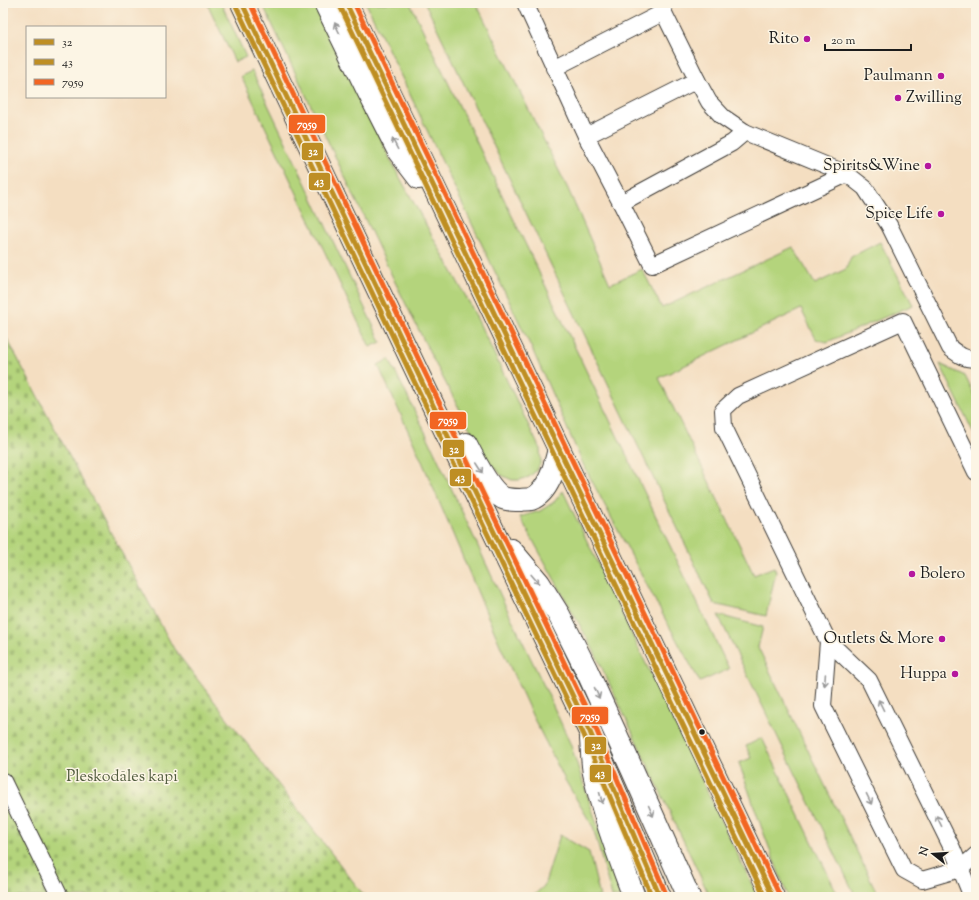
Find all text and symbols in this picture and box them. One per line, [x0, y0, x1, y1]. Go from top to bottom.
one-way arrow [333, 22, 340, 34]
legend [26, 26, 166, 98]
scale bar [825, 26, 911, 52]
place label: Rito [769, 28, 799, 51]
text: 20 m [831, 32, 856, 50]
text: 32 [62, 34, 73, 52]
marker: Rito [802, 34, 812, 44]
text: 43 [62, 54, 73, 72]
place label: Paulmann [864, 65, 934, 88]
marker: Paulmann [936, 71, 946, 81]
text: 7959 [62, 74, 84, 92]
place label: Zwilling [906, 87, 962, 110]
marker: Zwilling [893, 93, 903, 103]
line badge: 7959 [288, 114, 326, 134]
text: 7959 [297, 117, 318, 133]
one-way arrow [391, 138, 398, 150]
line badge: 32 [301, 142, 324, 161]
text: 32 [308, 144, 319, 160]
place label: Spirits&Wine [823, 155, 920, 178]
marker: Spirits&Wine [923, 161, 933, 171]
line badge: 43 [308, 172, 331, 191]
text: 43 [313, 174, 325, 190]
place label: Spice Life [865, 203, 933, 226]
marker: Spice Life [936, 209, 946, 219]
line badge: 7959 [429, 411, 467, 430]
text: 7959 [438, 413, 459, 429]
line badge: 32 [442, 439, 465, 458]
text: 32 [449, 442, 460, 458]
one-way arrow [476, 463, 484, 474]
line badge: 43 [449, 468, 472, 487]
text: 43 [454, 470, 466, 486]
place label: Bolero [920, 563, 966, 586]
marker: Bolero [907, 569, 917, 579]
one-way arrow [531, 574, 540, 584]
place label: Outlets & More [824, 628, 934, 651]
marker: Outlets & More [937, 634, 947, 644]
place label: Huppa [900, 663, 948, 686]
marker: Huppa [950, 669, 960, 679]
one-way arrow [822, 673, 829, 686]
one-way arrow [594, 687, 601, 699]
one-way arrow [877, 699, 884, 711]
line badge: 7959 [571, 706, 609, 725]
text: 7959 [580, 709, 601, 725]
unlabelled marker [697, 727, 707, 737]
line badge: 32 [584, 736, 607, 755]
text: 32 [591, 738, 602, 754]
line badge: 43 [589, 764, 612, 783]
park label: Pleskodāles kapi [66, 766, 178, 789]
text: 43 [594, 766, 606, 782]
one-way arrow [597, 791, 605, 804]
one-way arrow [866, 793, 873, 805]
one-way arrow [648, 805, 655, 817]
one-way arrow [934, 815, 942, 827]
north arrow [913, 834, 953, 874]
text: N [915, 845, 933, 859]

